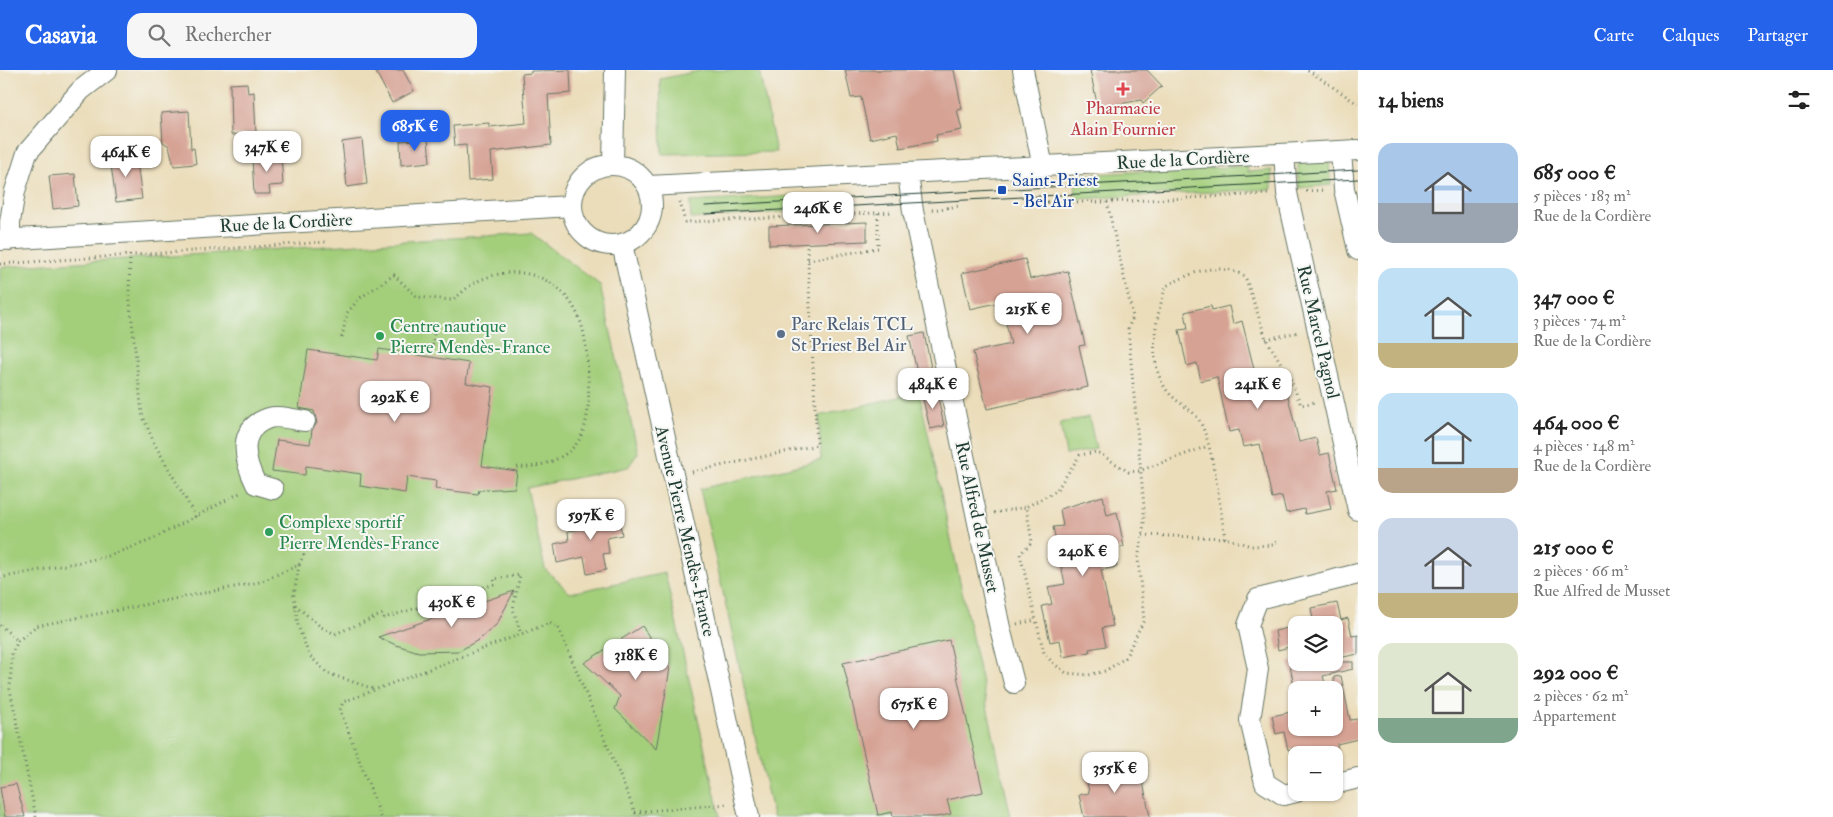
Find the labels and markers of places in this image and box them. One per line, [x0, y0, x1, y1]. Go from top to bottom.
marker: Pharmacie Alain Fournier [1117, 83, 1129, 95]
place label: Pharmacie Alain Fournier [1069, 97, 1176, 141]
pin: 685K € [374, 109, 456, 152]
pin: 347K € [226, 131, 308, 173]
pin: 464K € [85, 136, 167, 178]
place label: Saint-Priest - Bel Air [1012, 169, 1098, 213]
marker: Saint-Priest - Bel Air [996, 184, 1008, 196]
pin: 246K € [777, 191, 859, 234]
pin: 215K € [987, 292, 1069, 335]
place label: Parc Relais TCL St Priest Bel Air [791, 313, 913, 357]
place label: Centre nautique Pierre Mendès-France [390, 315, 551, 359]
marker: Parc Relais TCL St Priest Bel Air [775, 328, 787, 340]
marker: Centre nautique Pierre Mendès-France [374, 330, 386, 342]
pin: 484K € [892, 368, 974, 410]
pin: 241K € [1217, 368, 1299, 410]
pin: 292K € [354, 380, 436, 423]
pin: 597K € [550, 498, 632, 541]
place label: Complexe sportif Pierre Mendès-France [279, 511, 440, 555]
marker: Complexe sportif Pierre Mendès-France [263, 526, 275, 538]
pin: 240K € [1042, 534, 1124, 577]
pin: 430K € [411, 586, 493, 628]
pin: 318K € [595, 638, 677, 681]
pin: 675K € [873, 688, 955, 730]
pin: 355K € [1074, 752, 1156, 794]

